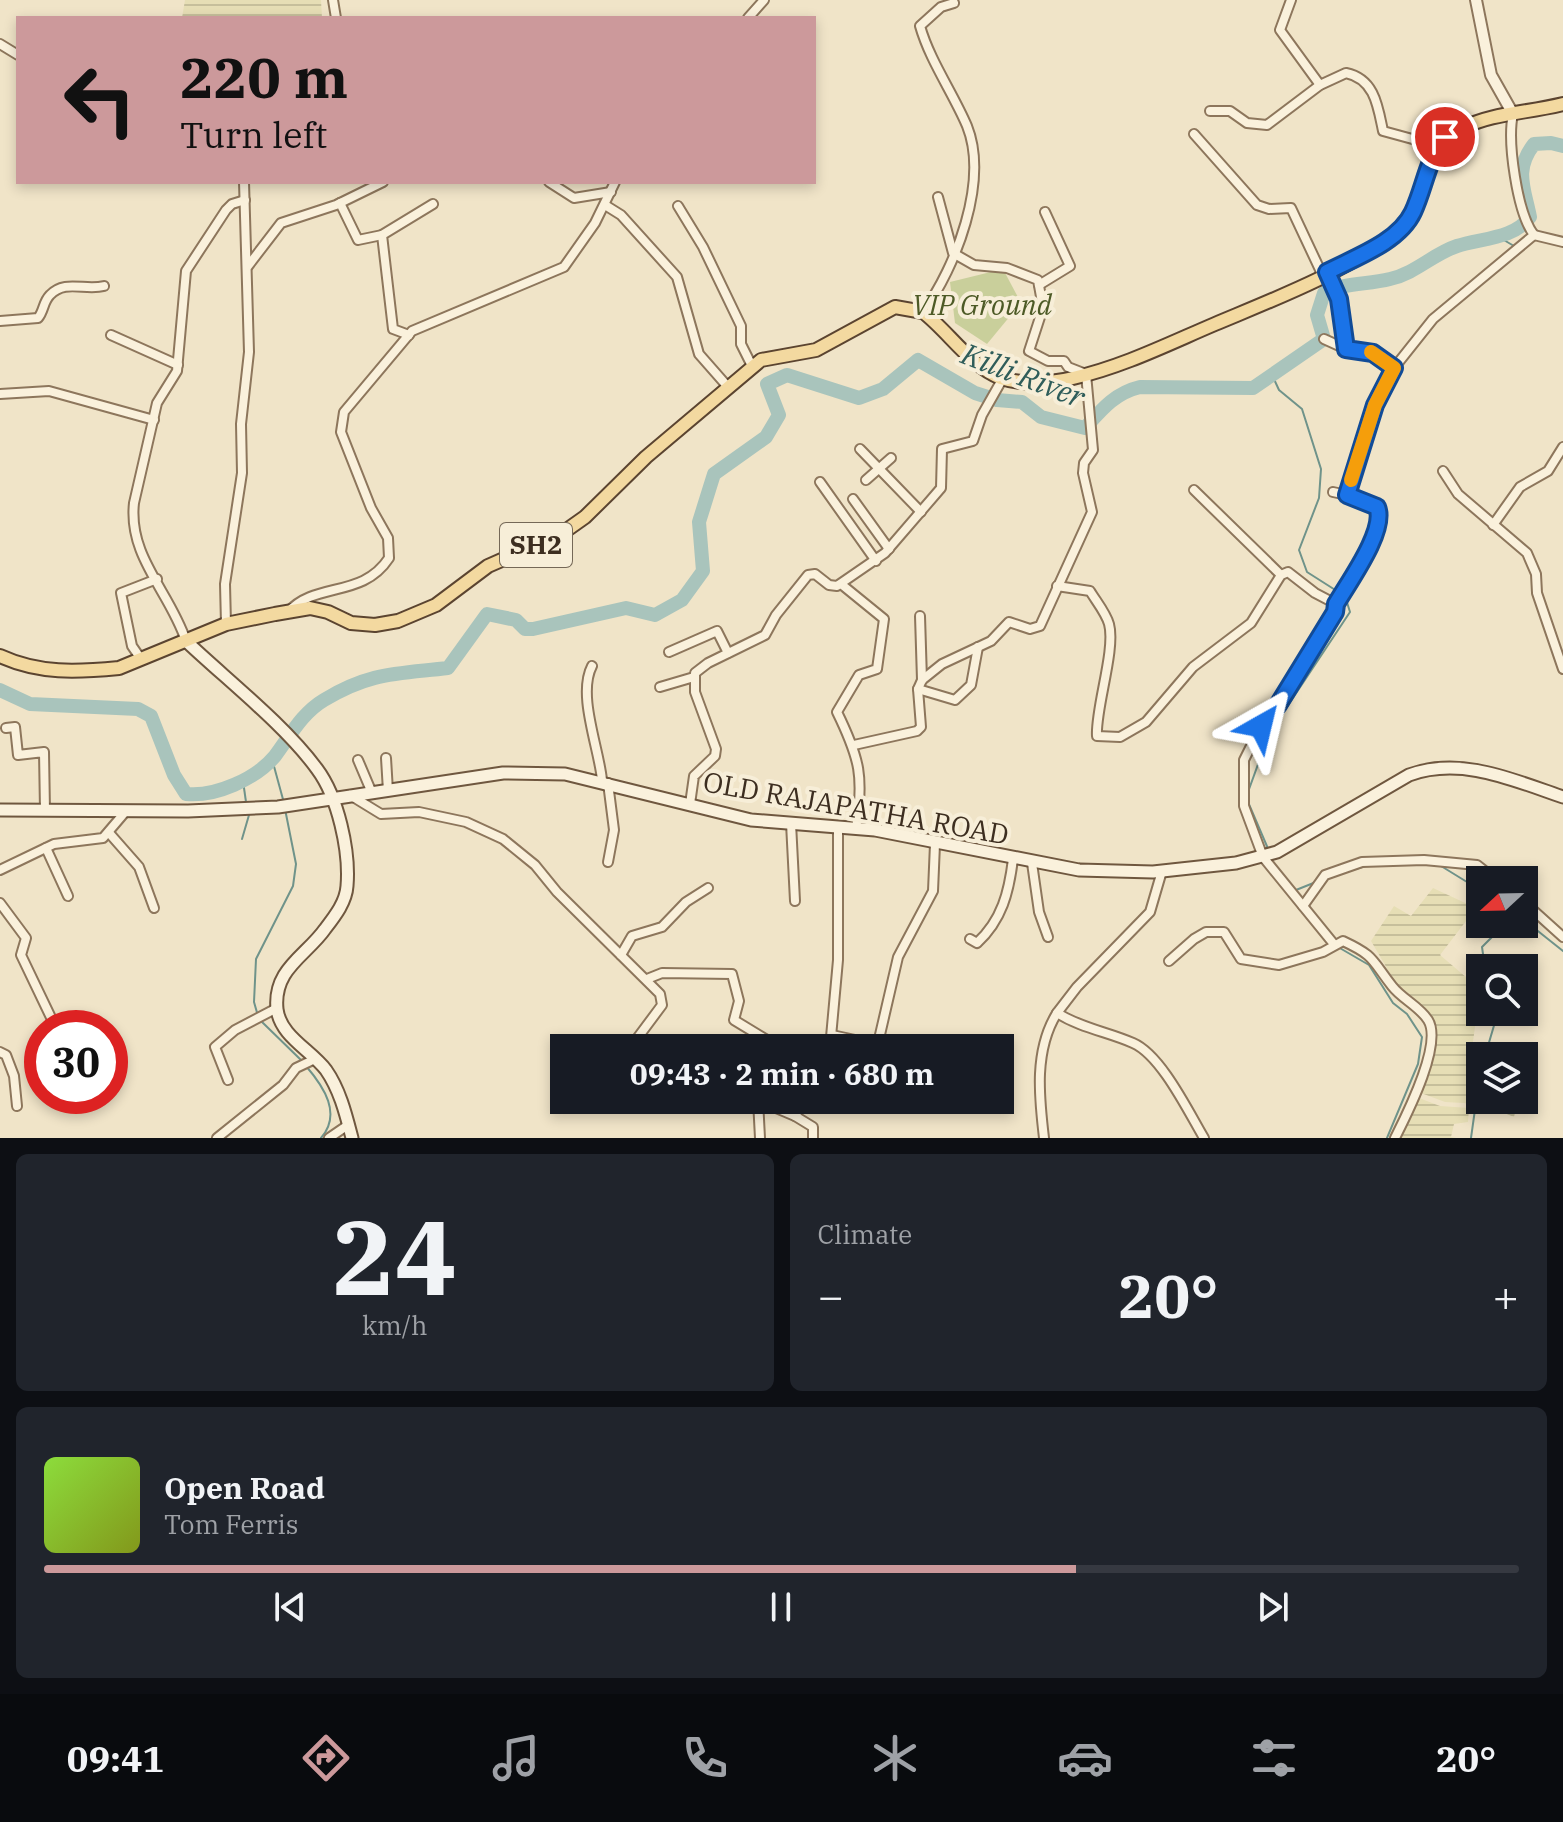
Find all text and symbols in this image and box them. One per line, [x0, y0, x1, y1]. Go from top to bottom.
text: 220 m [180, 41, 348, 113]
icon: left [48, 48, 152, 152]
pin [1411, 103, 1479, 171]
text: Turn left [180, 111, 327, 158]
icon: arrive [1423, 115, 1467, 159]
park label: VIP Ground [912, 286, 1053, 323]
water label: Killi River [956, 333, 1091, 416]
road number: SH2 [500, 523, 572, 567]
position arrow [1219, 684, 1303, 768]
street label: OLD RAJAPATHA ROAD [700, 762, 1012, 853]
north arrow [1466, 866, 1538, 938]
map controls [1466, 866, 1538, 1114]
button: search [1466, 954, 1538, 1026]
speed limit sign: 30 [24, 1010, 128, 1114]
button: layers [1466, 1042, 1538, 1114]
text: 09:43 · 2 min · 680 m [630, 1054, 934, 1093]
text: 24 [332, 1188, 457, 1324]
text: Climate [818, 1217, 912, 1251]
text: 20° [1118, 1256, 1218, 1335]
text: − [818, 1267, 844, 1324]
text: + [1493, 1267, 1519, 1324]
text: km/h [362, 1308, 428, 1342]
text: Open Road [164, 1468, 325, 1507]
text: Tom Ferris [164, 1507, 298, 1541]
icon: previous [268, 1585, 312, 1629]
icon: pause [759, 1585, 803, 1629]
icon: next [1251, 1585, 1295, 1629]
icon: directions [298, 1730, 354, 1786]
icon: music [488, 1730, 544, 1786]
icon: phone [677, 1730, 733, 1786]
icon: climate [867, 1730, 923, 1786]
icon: car [1057, 1730, 1113, 1786]
icon: filters [1246, 1730, 1302, 1786]
text: 09:41 [67, 1735, 164, 1782]
text: 20° [1436, 1735, 1496, 1782]

